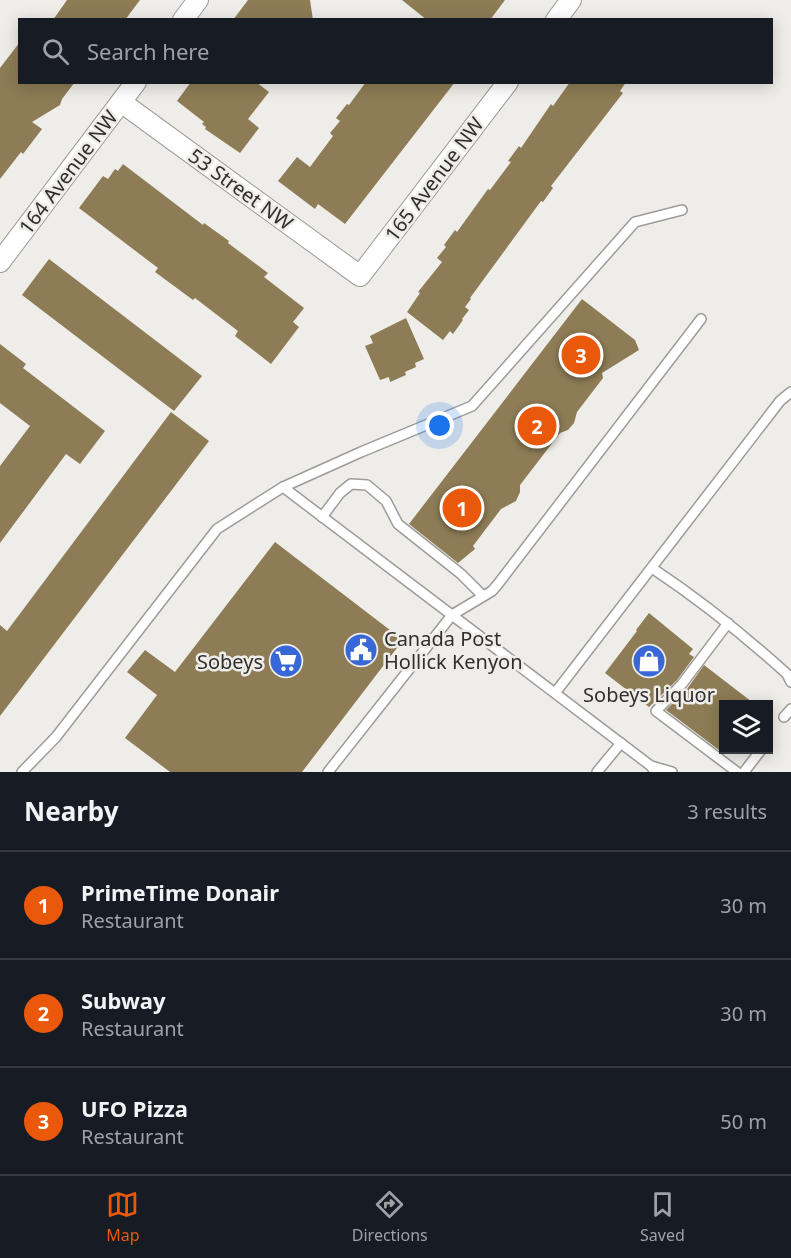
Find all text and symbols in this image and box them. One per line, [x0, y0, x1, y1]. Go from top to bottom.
search box [18, 18, 773, 84]
icon: search [39, 35, 72, 68]
text: Search here [87, 36, 209, 66]
street label: 164 Avenue NW [12, 104, 124, 240]
street label: 165 Avenue NW [378, 111, 490, 247]
street label: 53 Street NW [183, 142, 299, 236]
pin: 3 [562, 332, 600, 378]
pin: 2 [518, 404, 556, 448]
your location [425, 411, 454, 440]
pin: 1 [442, 486, 482, 530]
place label: Canada Post Hollick Kenyon [384, 625, 523, 675]
public building icon: Canada Post Hollick Kenyon [343, 632, 379, 668]
supermarket icon: Sobeys [268, 643, 304, 679]
shop icon: Sobeys Liquor [631, 643, 667, 679]
place label: Sobeys [197, 648, 263, 675]
place label: Sobeys Liquor [583, 681, 715, 708]
map controls [719, 700, 773, 754]
button: layers [719, 700, 773, 754]
text: Nearby [24, 793, 119, 829]
text: 3 results [687, 798, 767, 825]
text: PrimeTime Donair [81, 877, 279, 907]
text: 1 [38, 892, 49, 919]
text: 30 m [720, 892, 767, 919]
text: Restaurant [81, 907, 184, 934]
text: Subway [81, 985, 165, 1015]
text: 2 [38, 1000, 49, 1027]
text: 30 m [720, 1000, 767, 1027]
text: Restaurant [81, 1015, 184, 1042]
text: UFO Pizza [81, 1093, 188, 1123]
text: 3 [38, 1108, 49, 1135]
text: 50 m [720, 1108, 767, 1135]
text: Restaurant [81, 1123, 184, 1150]
tab: Map [106, 1188, 139, 1246]
tab: Directions [352, 1188, 428, 1246]
tab: Saved [640, 1188, 685, 1246]

